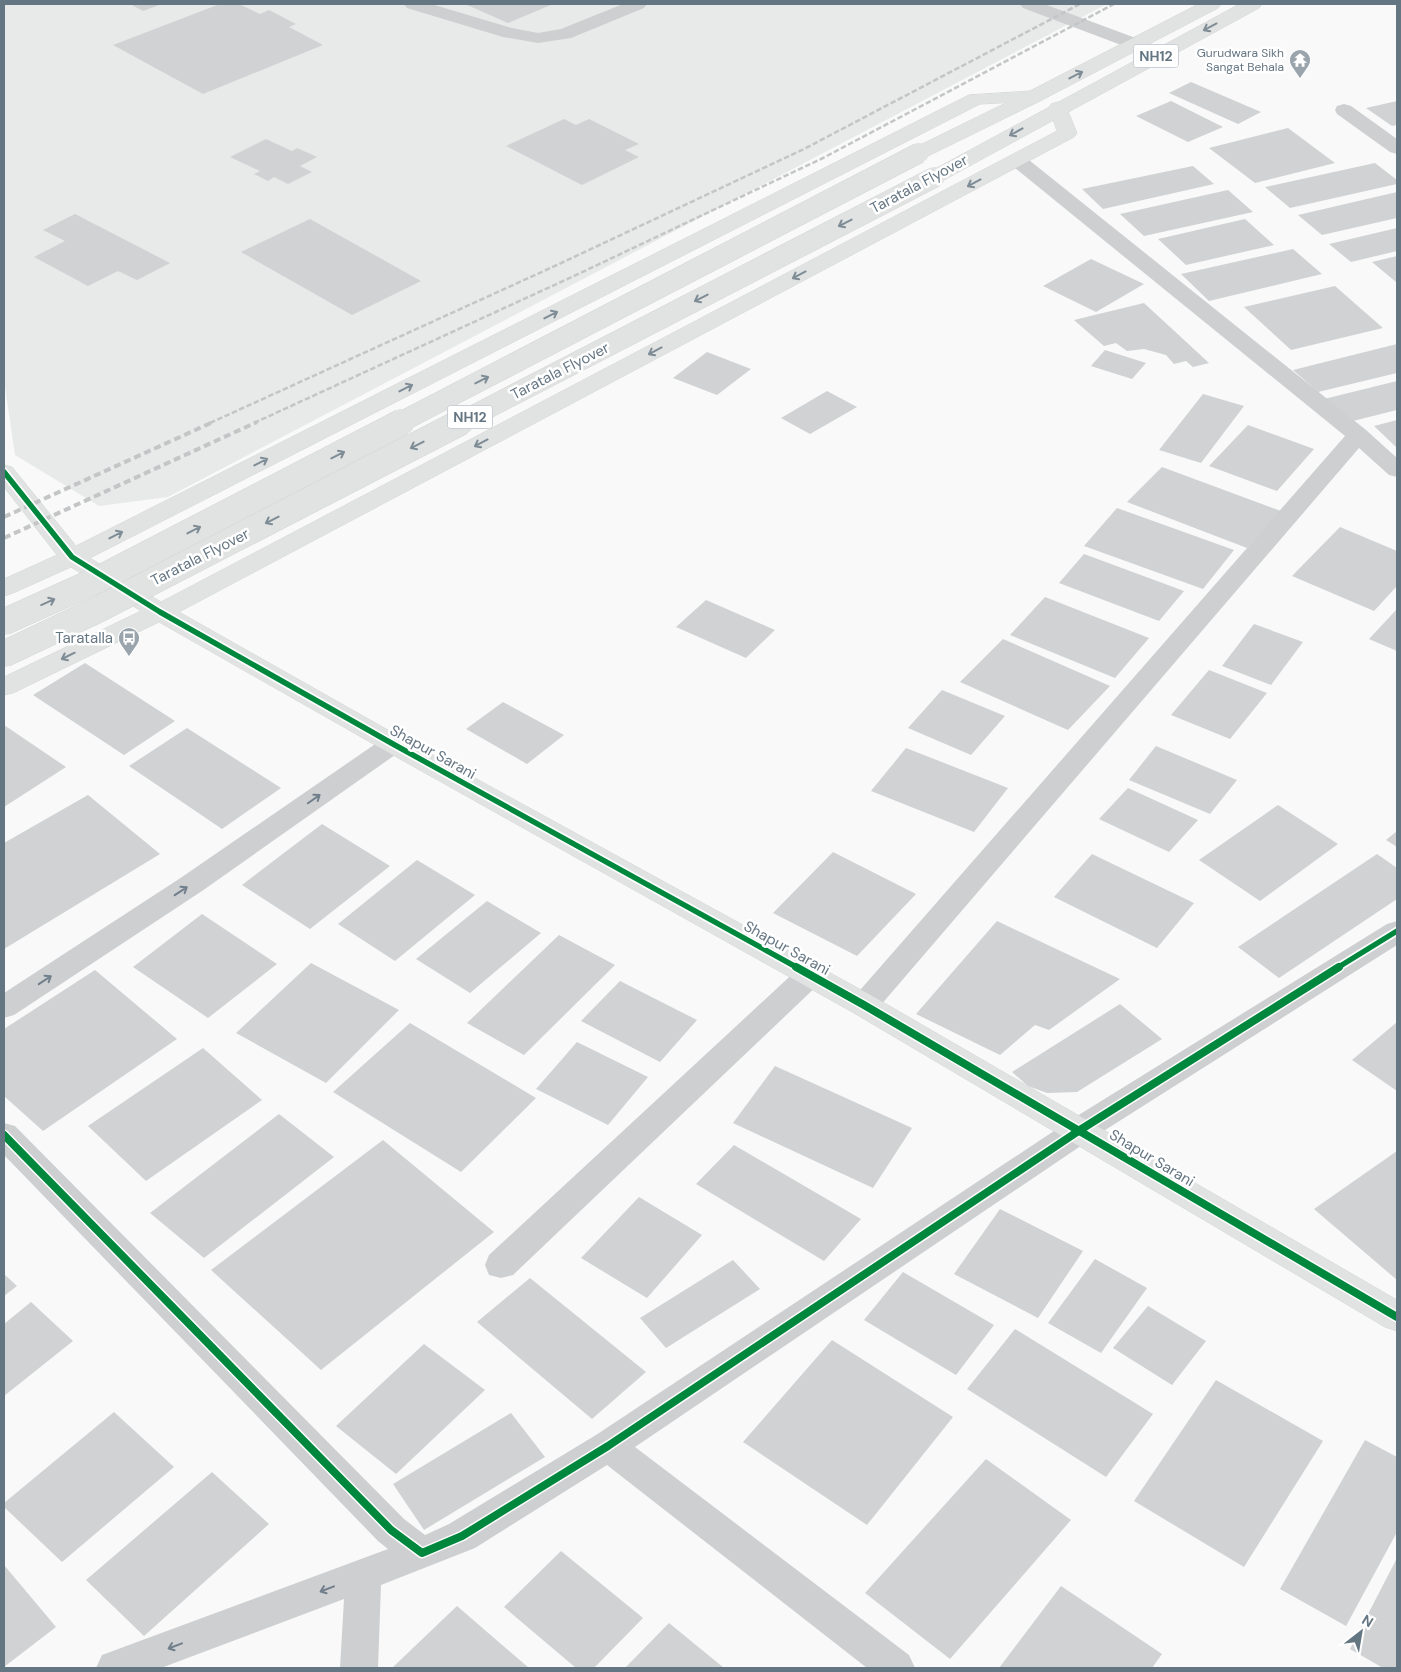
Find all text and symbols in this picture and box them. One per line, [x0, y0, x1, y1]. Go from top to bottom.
one-way arrow [1203, 23, 1218, 32]
road number: NH12 [1134, 44, 1178, 68]
place label: Gurudwara Sikh Sangat Behala [1197, 45, 1284, 75]
temple icon: Gurudwara Sikh Sangat Behala [1288, 48, 1312, 79]
one-way arrow [1068, 69, 1083, 79]
one-way arrow [1009, 128, 1024, 137]
street label: Taratala Flyover [867, 150, 972, 218]
one-way arrow [967, 179, 982, 188]
one-way arrow [838, 219, 853, 228]
one-way arrow [792, 271, 807, 280]
one-way arrow [694, 294, 709, 303]
one-way arrow [543, 310, 558, 320]
street label: Taratala Flyover [508, 337, 613, 404]
one-way arrow [648, 346, 663, 356]
one-way arrow [474, 375, 489, 384]
one-way arrow [398, 383, 413, 393]
road number: NH12 [448, 406, 492, 428]
one-way arrow [473, 438, 488, 448]
one-way arrow [409, 440, 424, 450]
one-way arrow [330, 450, 345, 459]
one-way arrow [253, 457, 268, 467]
one-way arrow [265, 516, 280, 525]
street label: Taratala Flyover [148, 523, 253, 590]
one-way arrow [186, 525, 201, 535]
one-way arrow [108, 530, 123, 539]
one-way arrow [40, 597, 55, 607]
bus stop icon: Taratalla [117, 626, 141, 657]
place label: Taratalla [55, 628, 113, 648]
one-way arrow [61, 652, 76, 661]
street label: Shapur Sarani [386, 720, 480, 784]
one-way arrow [307, 794, 321, 804]
one-way arrow [173, 886, 187, 896]
street label: Shapur Sarani [740, 916, 834, 980]
one-way arrow [37, 975, 51, 985]
street label: Shapur Sarani [1106, 1125, 1198, 1191]
one-way arrow [320, 1585, 336, 1594]
north arrow [1336, 1607, 1386, 1657]
text: N [1359, 1611, 1377, 1631]
one-way arrow [168, 1642, 183, 1651]

